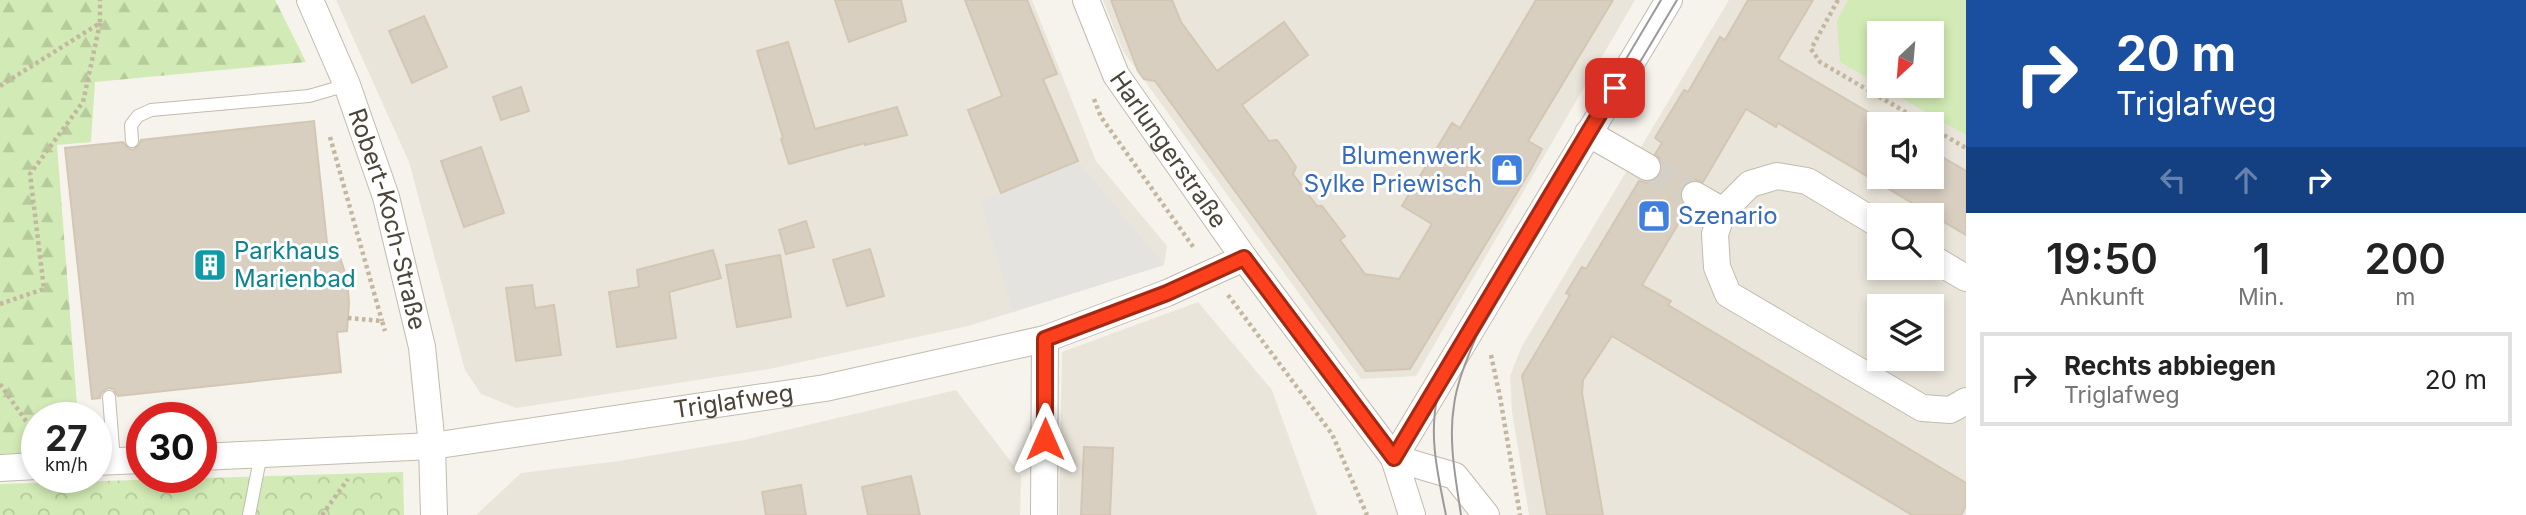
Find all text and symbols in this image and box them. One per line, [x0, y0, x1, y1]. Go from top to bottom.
north arrow [1867, 21, 1944, 98]
map controls [1867, 21, 1944, 371]
text: 20 m [2116, 24, 2236, 83]
icon: right [2001, 28, 2092, 119]
pin [1585, 58, 1645, 118]
street label: Harlungerstraße [1104, 66, 1233, 233]
icon: arrive [1596, 69, 1634, 107]
text: Triglafweg [2116, 84, 2277, 123]
street label: Robert-Koch-Straße [342, 104, 432, 333]
button: sound [1867, 112, 1944, 189]
place label: Blumenwerk Sylke Priewisch [1304, 141, 1482, 198]
shop icon: Blumenwerk Sylke Priewisch [1488, 151, 1526, 189]
icon: left [2154, 161, 2192, 199]
icon: ahead [2227, 161, 2265, 199]
icon: right [2300, 161, 2338, 199]
shop icon: Szenario [1635, 197, 1673, 235]
place label: Szenario [1678, 201, 1778, 230]
button: search [1867, 203, 1944, 280]
text: 19:50 [2046, 233, 2158, 284]
text: 1 [2252, 233, 2270, 284]
text: 200 [2364, 233, 2446, 284]
place label: Parkhaus Marienbad [234, 236, 356, 293]
building icon: Parkhaus Marienbad [191, 246, 229, 284]
text: Ankunft [2060, 283, 2144, 311]
text: Min. [2238, 283, 2285, 311]
text: m [2395, 283, 2415, 311]
button: layers [1867, 294, 1944, 371]
text: Rechts abbiegen [2064, 350, 2276, 381]
icon: right [2005, 360, 2043, 398]
text: 20 m [2425, 364, 2487, 395]
street label: Triglafweg [672, 378, 795, 424]
text: Triglafweg [2064, 381, 2180, 409]
speed limit sign: 30 [126, 402, 217, 493]
position arrow [1008, 402, 1082, 476]
text: 27 [45, 417, 88, 459]
text: km/h [45, 454, 88, 475]

